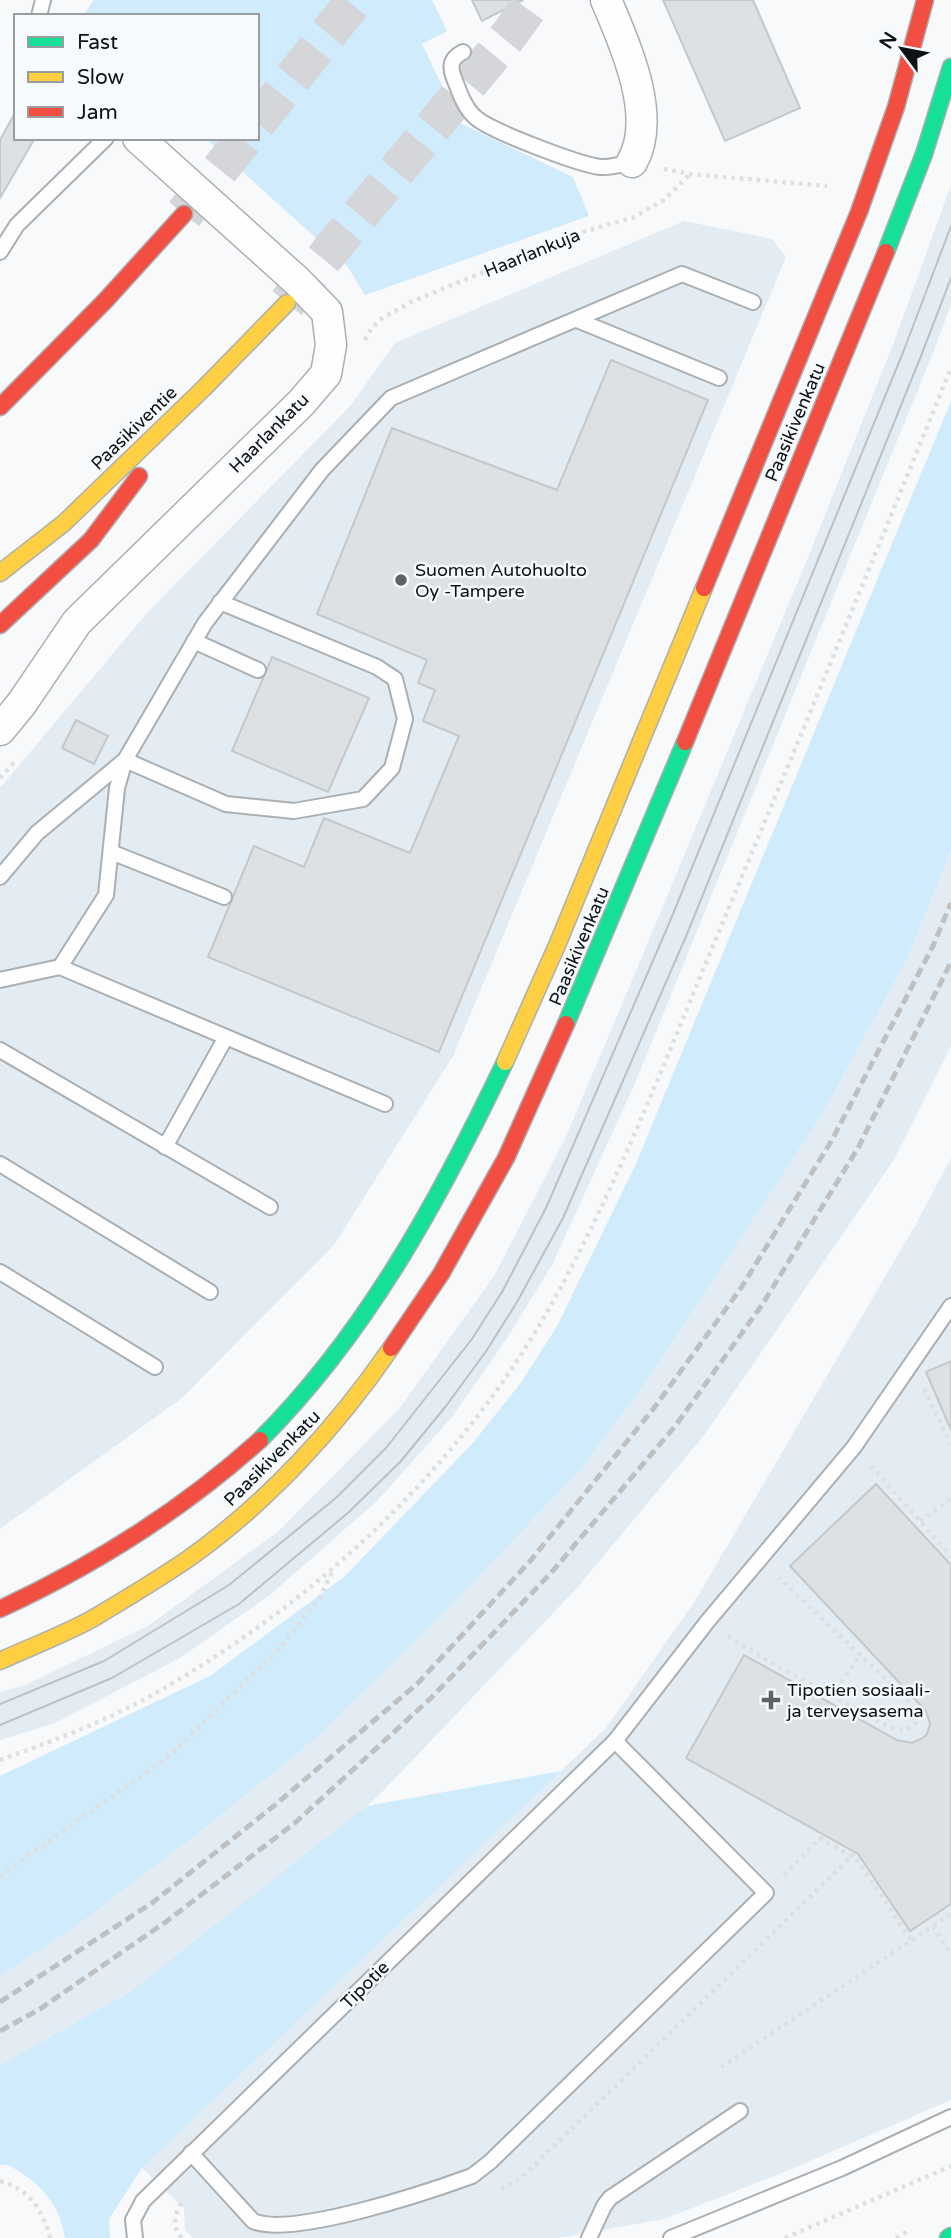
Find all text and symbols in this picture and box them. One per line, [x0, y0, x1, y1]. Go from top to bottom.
legend [14, 14, 259, 140]
north arrow [867, 14, 937, 84]
text: N [875, 28, 902, 53]
text: Fast [77, 30, 118, 55]
text: Slow [77, 65, 125, 90]
text: Jam [77, 100, 118, 125]
street label: Haarlankuja [481, 224, 583, 282]
street label: Paasikivenkatu [760, 359, 830, 485]
street label: Paasikiventie [86, 381, 182, 475]
street label: Haarlankatu [225, 389, 313, 477]
place label: Suomen Autohuolto Oy -Tampere [415, 559, 587, 602]
marker: Suomen Autohuolto Oy -Tampere [393, 572, 409, 588]
street label: Paasikivenkatu [544, 883, 614, 1009]
street label: Paasikivenkatu [219, 1405, 325, 1511]
place label: Tipotien sosiaali- ja terveysasema [786, 1679, 931, 1722]
marker: Tipotien sosiaali- ja terveysasema [761, 1690, 781, 1710]
street label: Tipotie [336, 1956, 394, 2014]

